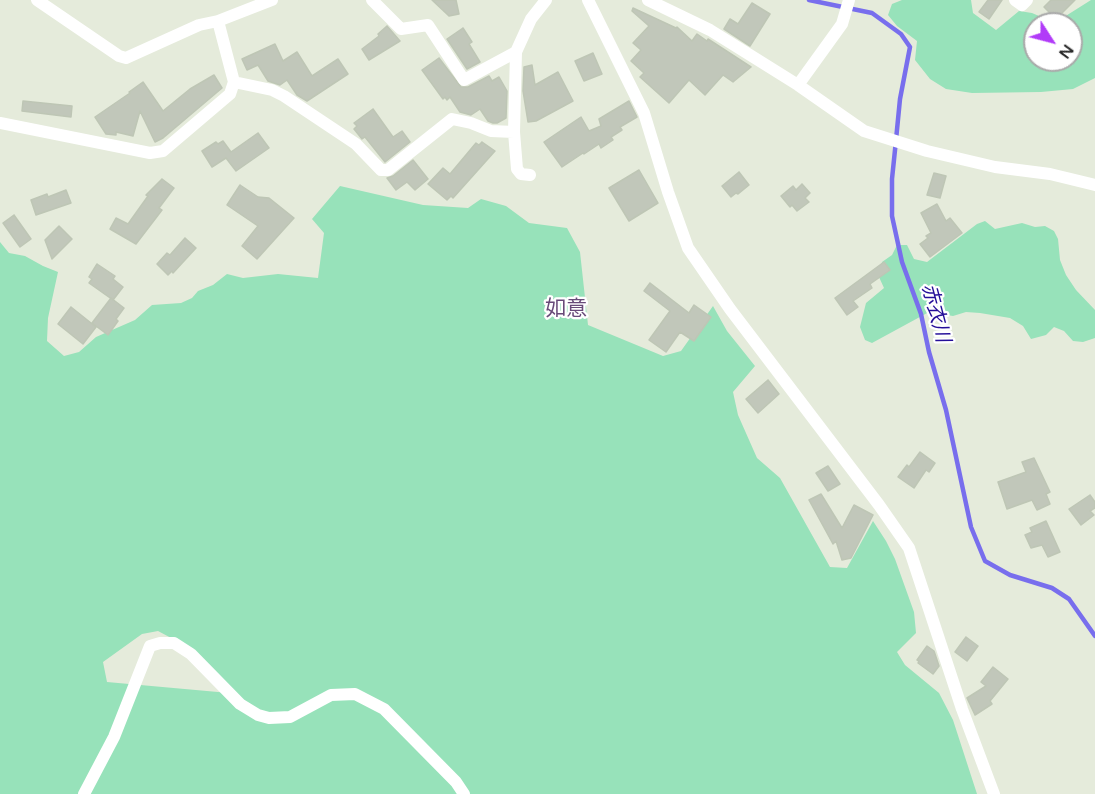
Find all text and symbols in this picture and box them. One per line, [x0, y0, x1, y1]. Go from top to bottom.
north arrow [1023, 12, 1083, 72]
text: N [1054, 40, 1078, 62]
water label: 赤衣川 [916, 281, 954, 345]
district label: 如意 [545, 296, 587, 322]

